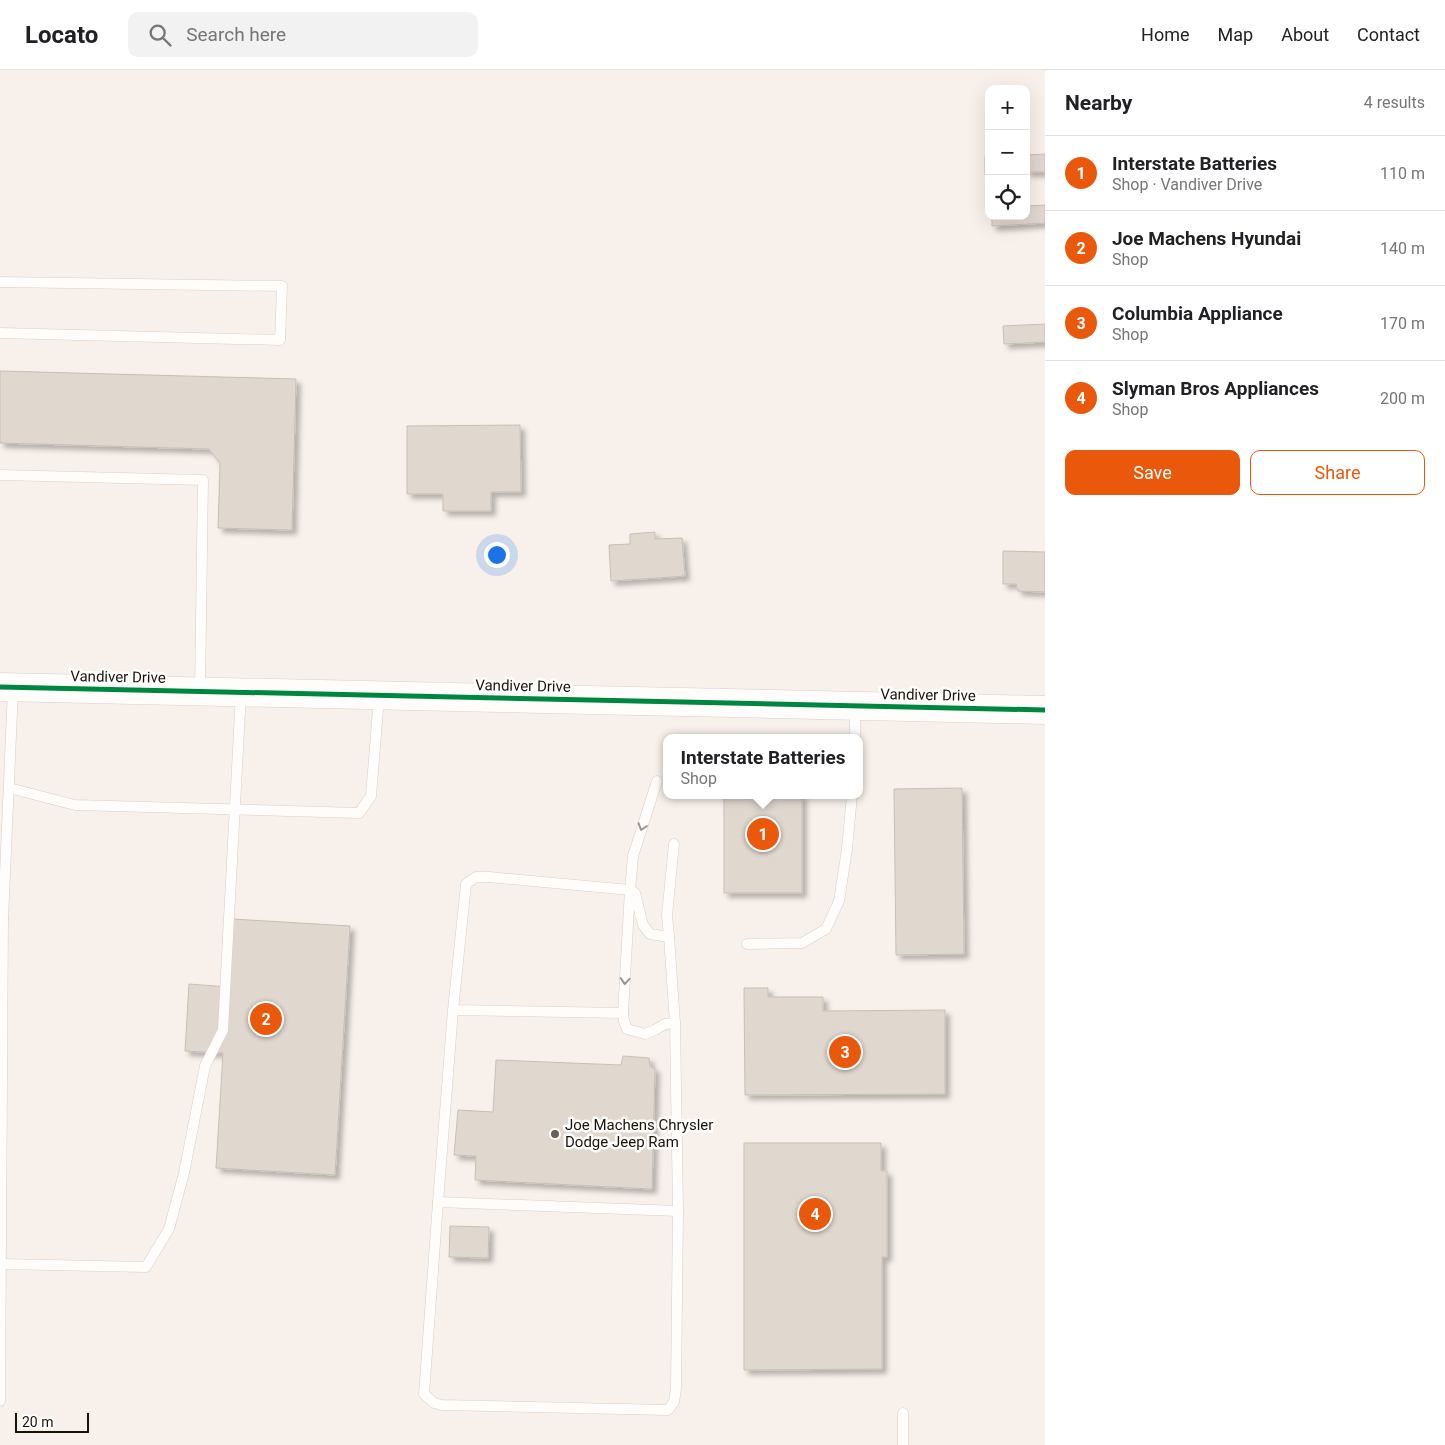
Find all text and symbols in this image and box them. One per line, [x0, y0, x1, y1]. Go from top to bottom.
search box [128, 12, 478, 57]
text: Locato [25, 21, 98, 49]
icon: search [146, 21, 174, 49]
text: Search here [186, 23, 286, 46]
text: Home [1141, 24, 1190, 45]
text: Map [1218, 24, 1253, 45]
text: About [1281, 24, 1329, 45]
text: Contact [1357, 24, 1420, 45]
map controls [985, 85, 1030, 220]
button: + [985, 85, 1030, 130]
text: Nearby [1065, 91, 1132, 115]
text: 4 results [1364, 93, 1425, 112]
button: − [985, 130, 1030, 175]
text: Interstate Batteries [1112, 152, 1277, 175]
text: 1 [1076, 164, 1086, 183]
text: 110 m [1380, 164, 1425, 183]
button: locate [985, 175, 1030, 220]
text: Shop · Vandiver Drive [1112, 175, 1262, 194]
text: Joe Machens Hyundai [1112, 227, 1301, 250]
text: 2 [1076, 239, 1086, 258]
text: 140 m [1380, 239, 1425, 258]
text: Shop [1112, 250, 1148, 269]
text: Columbia Appliance [1112, 302, 1283, 325]
text: 3 [1076, 314, 1086, 333]
text: 170 m [1380, 314, 1425, 333]
text: Shop [1112, 325, 1148, 344]
text: Slyman Bros Appliances [1112, 377, 1319, 400]
text: 4 [1076, 389, 1086, 408]
text: 200 m [1380, 389, 1425, 408]
text: Shop [1112, 400, 1148, 419]
button: Save [1065, 450, 1240, 495]
button: Share [1250, 450, 1425, 495]
your location [484, 542, 510, 568]
street label: Vandiver Drive [70, 667, 166, 687]
street label: Vandiver Drive [475, 676, 571, 696]
street label: Vandiver Drive [880, 685, 976, 705]
popup [663, 734, 863, 799]
text: Interstate Batteries [680, 746, 846, 769]
text: Shop [680, 769, 717, 788]
pin: 1 [747, 815, 779, 853]
one-way arrow [638, 823, 648, 831]
one-way arrow [620, 977, 631, 985]
pin: 2 [250, 1000, 282, 1038]
pin: 3 [829, 1033, 861, 1071]
place label: Joe Machens Chrysler Dodge Jeep Ram [565, 1116, 713, 1151]
marker: Joe Machens Chrysler Dodge Jeep Ram [549, 1128, 561, 1140]
pin: 4 [799, 1195, 831, 1233]
scale bar [15, 1410, 89, 1433]
text: 20 m [22, 1414, 54, 1430]

